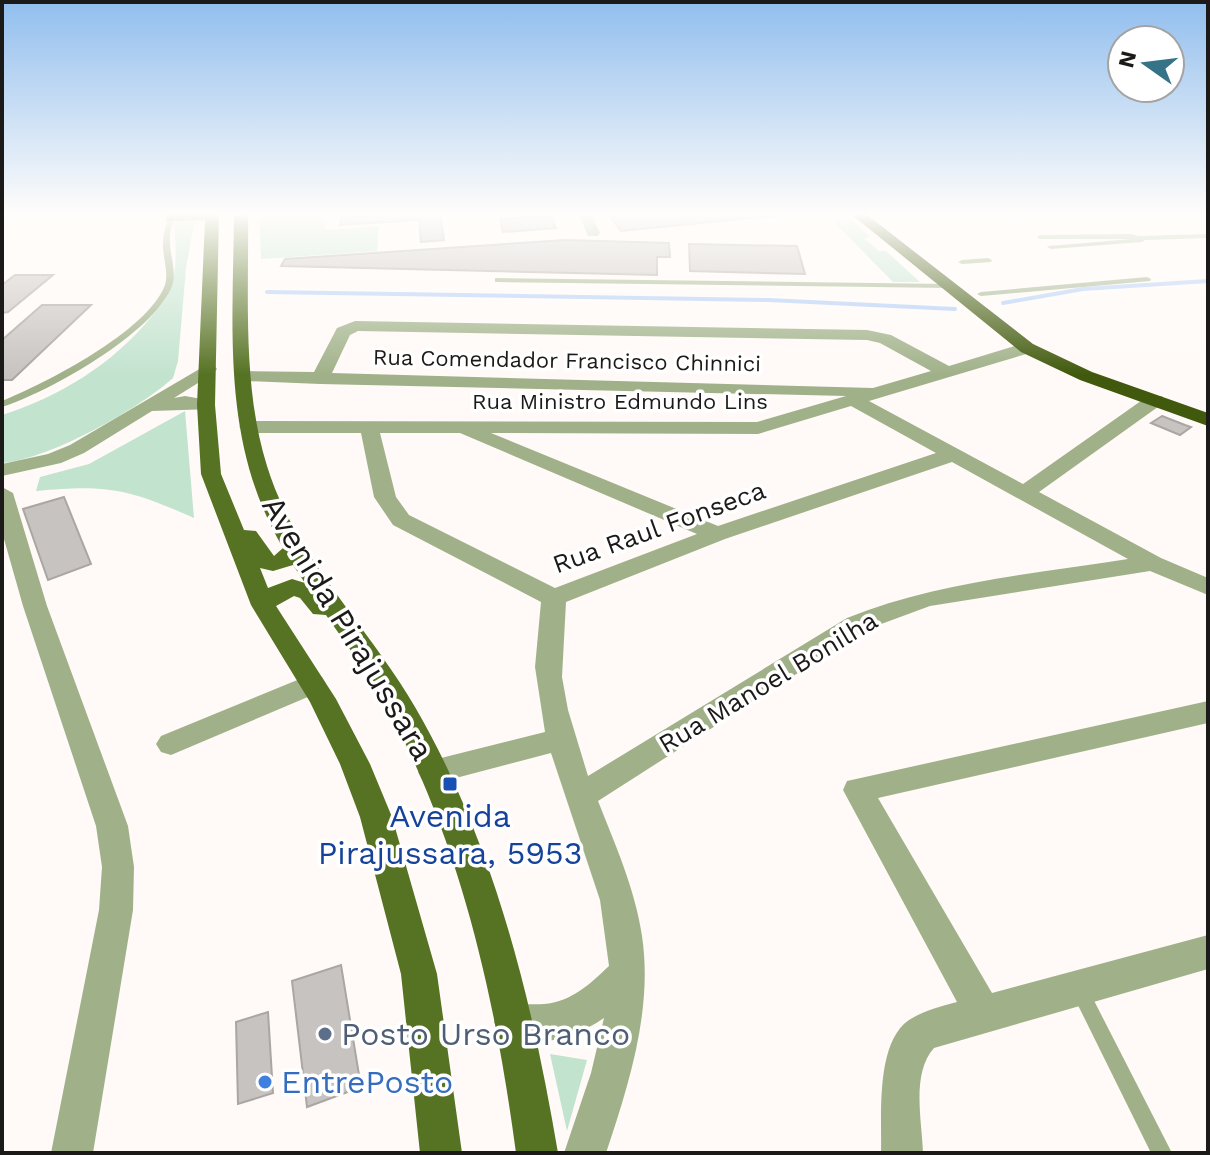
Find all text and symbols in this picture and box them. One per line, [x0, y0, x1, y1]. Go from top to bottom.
north arrow [1106, 24, 1186, 104]
text: N [1113, 48, 1141, 70]
street label: Rua Comendador Francisco Chinnici [373, 345, 761, 376]
street label: Rua Ministro Edmundo Lins [472, 389, 768, 414]
street label: Rua Raul Fonseca [549, 474, 770, 579]
street label: Avenida Pirajussara [254, 489, 442, 767]
street label: Rua Manoel Bonilha [653, 605, 883, 759]
marker: Avenida Pirajussara, 5953 [441, 775, 459, 793]
place label: Avenida Pirajussara, 5953 [318, 797, 582, 872]
place label: Posto Urso Branco [341, 1015, 630, 1053]
marker: Posto Urso Branco [316, 1025, 334, 1043]
place label: EntrePosto [281, 1063, 453, 1101]
marker: EntrePosto [256, 1073, 274, 1091]

